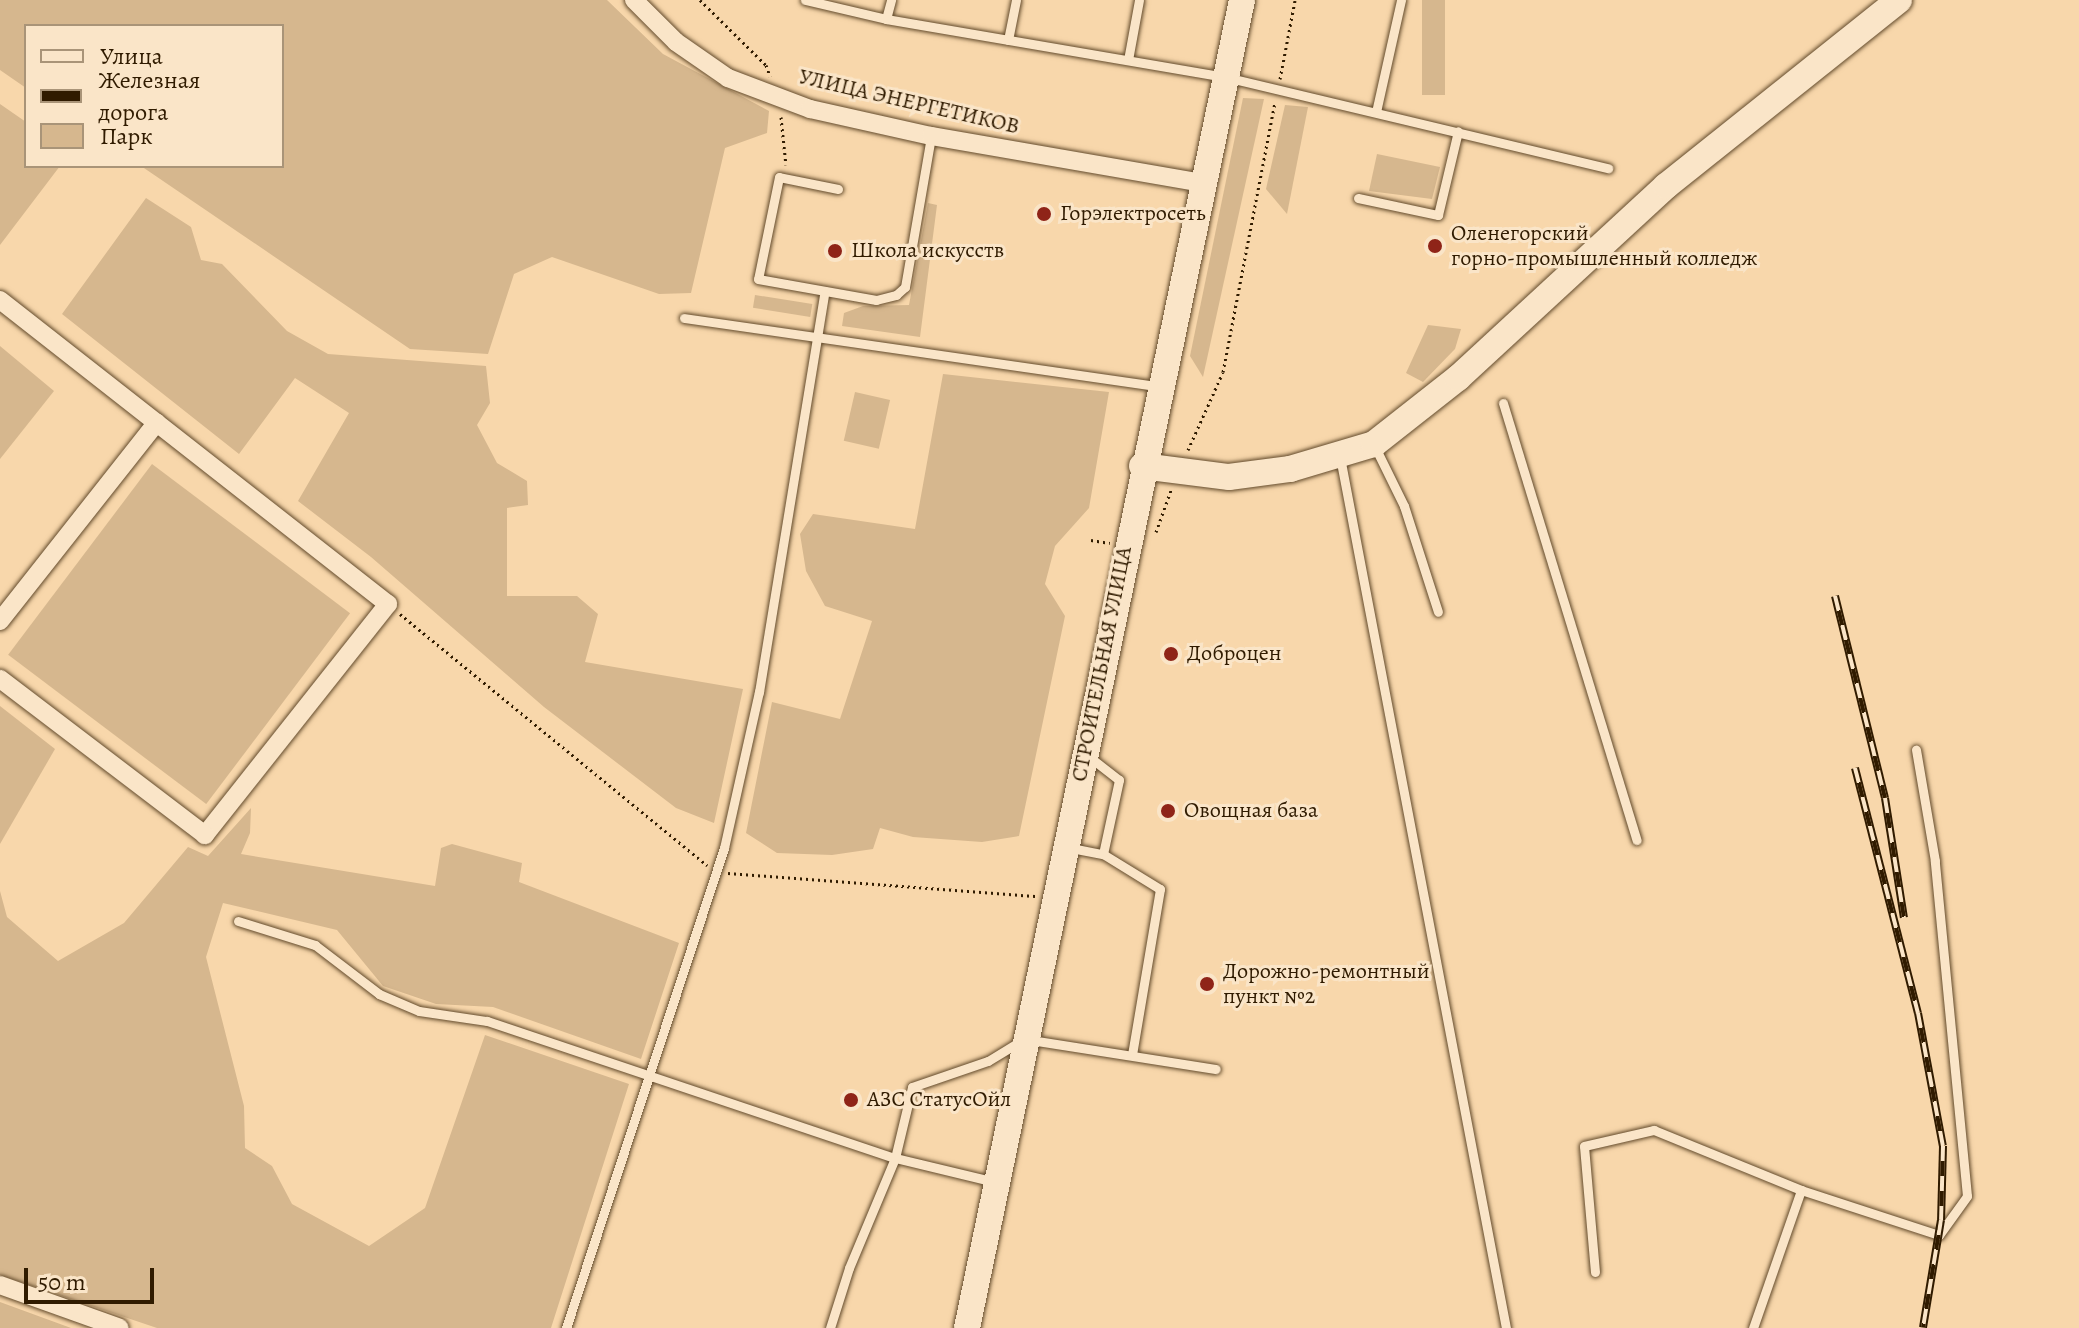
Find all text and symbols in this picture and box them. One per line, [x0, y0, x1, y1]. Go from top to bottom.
legend [24, 24, 284, 168]
text: Улица [100, 40, 163, 72]
text: Железная дорога [98, 64, 200, 128]
street label: УЛИЦА ЭНЕРГЕТИКОВ [796, 64, 1022, 140]
text: Парк [100, 120, 153, 152]
place label: Горэлектросеть [1060, 201, 1206, 227]
marker: Горэлектросеть [1035, 205, 1053, 223]
place label: Оленегорский горно-промышленный колледж [1451, 220, 1758, 272]
marker: Оленегорский горно-промышленный колледж [1426, 237, 1444, 255]
place label: Школа искусств [851, 238, 1004, 264]
marker: Школа искусств [826, 242, 844, 260]
street label: СТРОИТЕЛЬНАЯ УЛИЦА [1066, 544, 1138, 784]
place label: Доброцен [1187, 641, 1282, 667]
marker: Доброцен [1162, 645, 1180, 663]
place label: Овощная база [1184, 798, 1318, 824]
marker: Овощная база [1159, 802, 1177, 820]
place label: Дорожно-ремонтный пункт №2 [1223, 958, 1430, 1010]
marker: Дорожно-ремонтный пункт №2 [1198, 975, 1216, 993]
place label: АЗС СтатусОйл [867, 1087, 1011, 1113]
marker: АЗС СтатусОйл [842, 1091, 860, 1109]
scale bar [28, 1252, 158, 1302]
text: 50 m [38, 1266, 86, 1298]

